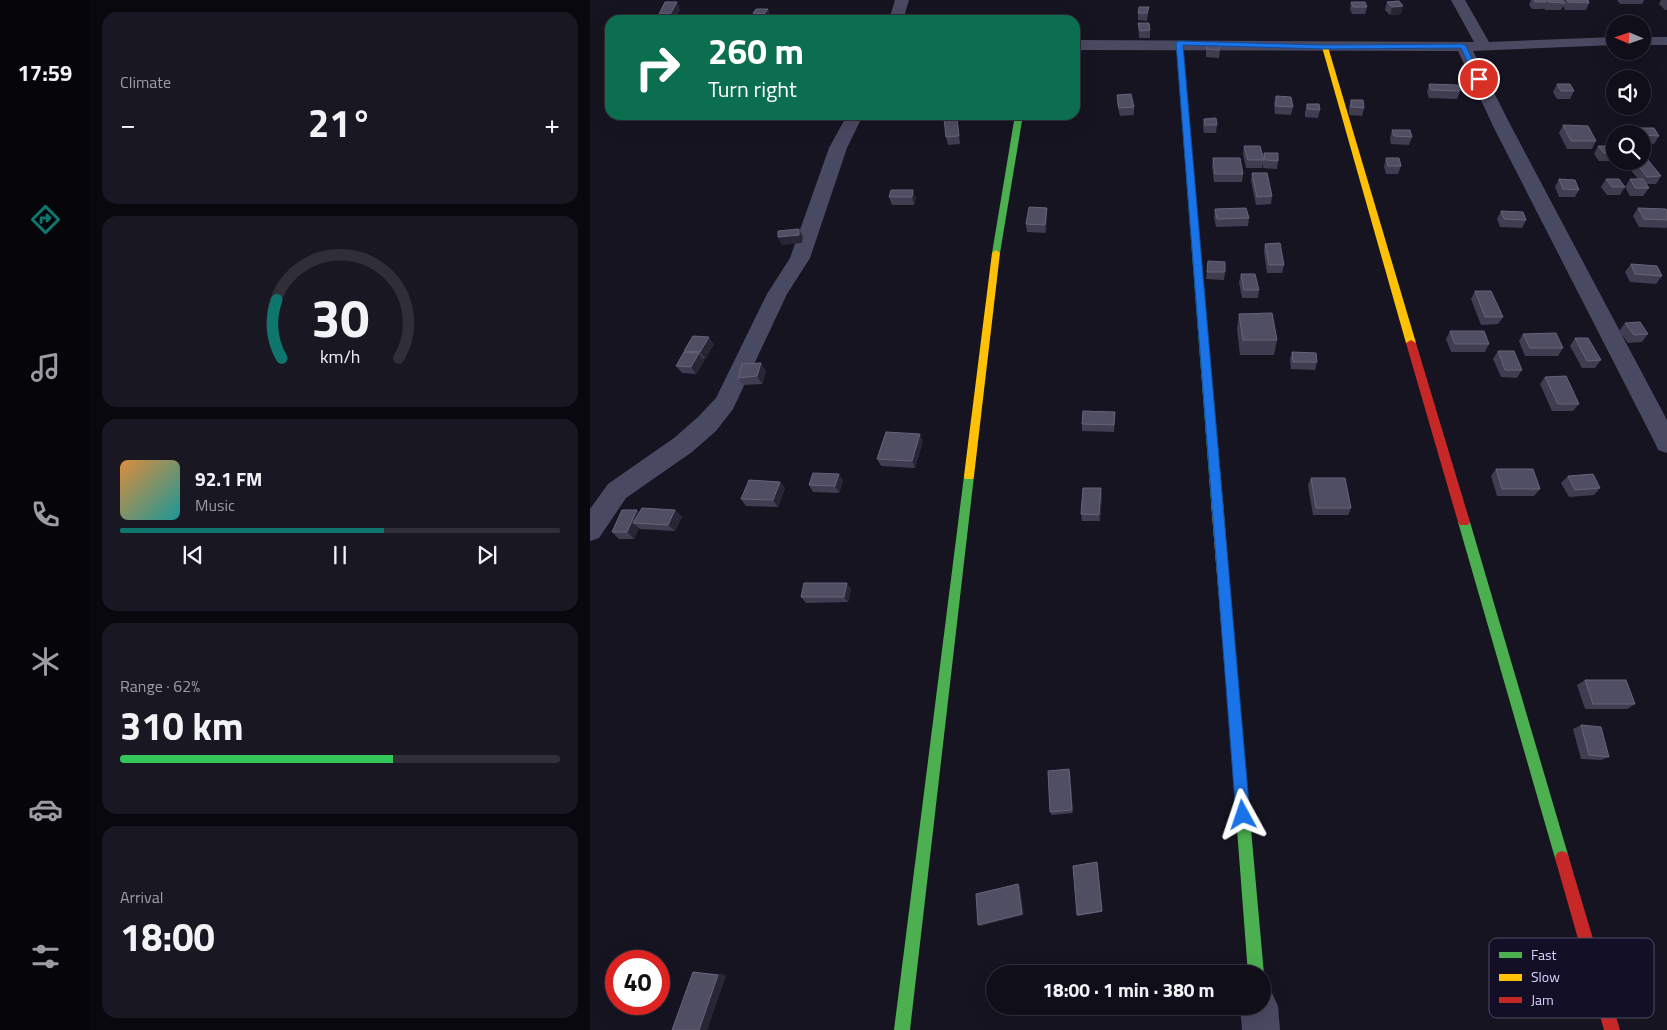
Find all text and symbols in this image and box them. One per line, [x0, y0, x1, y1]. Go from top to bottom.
north arrow [1606, 15, 1651, 60]
map controls [1606, 15, 1651, 170]
text: 260 m [708, 24, 804, 78]
icon: right [625, 35, 690, 100]
text: 17:59 [18, 56, 72, 90]
pin [1458, 58, 1500, 100]
icon: arrive [1465, 65, 1493, 93]
text: Climate [120, 70, 171, 94]
button: sound [1606, 70, 1651, 115]
text: Turn right [708, 72, 797, 106]
text: 21° [308, 94, 372, 152]
text: − [120, 102, 136, 145]
text: + [544, 102, 560, 145]
button: search [1606, 125, 1651, 170]
icon: directions [28, 202, 63, 237]
text: 30 [311, 278, 369, 357]
text: km/h [320, 343, 360, 370]
icon: music [28, 350, 63, 385]
text: 92.1 FM [195, 464, 262, 493]
text: Music [195, 493, 235, 517]
icon: phone [28, 497, 63, 532]
icon: previous [179, 541, 207, 569]
icon: pause [326, 541, 354, 569]
icon: next [473, 541, 501, 569]
icon: climate [28, 644, 63, 679]
text: Range · 62% [120, 674, 200, 698]
text: 310 km [120, 697, 244, 755]
position arrow [1216, 788, 1268, 840]
icon: car [28, 792, 63, 827]
text: Arrival [120, 885, 163, 909]
text: 18:00 [120, 908, 215, 966]
legend [1489, 938, 1654, 1018]
icon: filters [28, 939, 63, 974]
text: Fast [1531, 944, 1556, 965]
speed limit sign: 40 [605, 950, 670, 1015]
text: Slow [1531, 966, 1560, 987]
text: 18:00 · 1 min · 380 m [1042, 975, 1215, 1004]
text: Jam [1531, 989, 1554, 1010]

